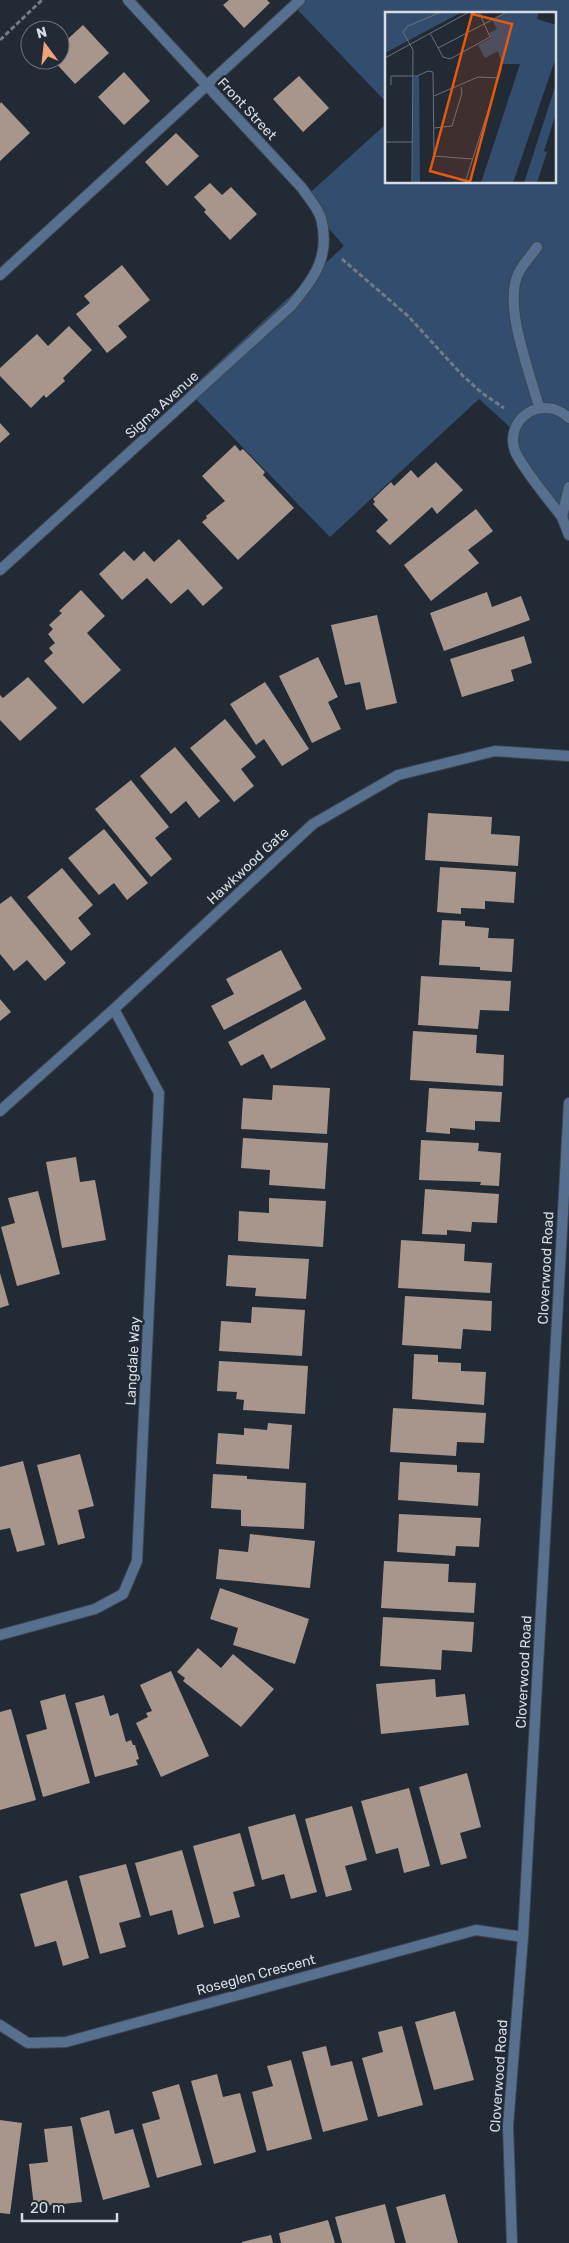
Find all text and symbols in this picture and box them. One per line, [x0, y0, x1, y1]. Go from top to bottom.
inset map [385, 12, 556, 184]
north arrow [20, 20, 70, 70]
text: N [35, 23, 49, 42]
street label: Front Street [214, 74, 280, 144]
street label: Sigma Avenue [122, 368, 202, 442]
street label: Hawkwood Gate [204, 824, 292, 908]
street label: Cloverwood Road [535, 1211, 557, 1325]
street label: Langdale Way [122, 1316, 144, 1406]
street label: Cloverwood Road [513, 1615, 535, 1729]
street label: Roseglen Crescent [195, 1951, 318, 1999]
street label: Cloverwood Road [487, 2019, 511, 2133]
scale bar [22, 2190, 118, 2222]
text: 20 m [30, 2199, 65, 2217]

